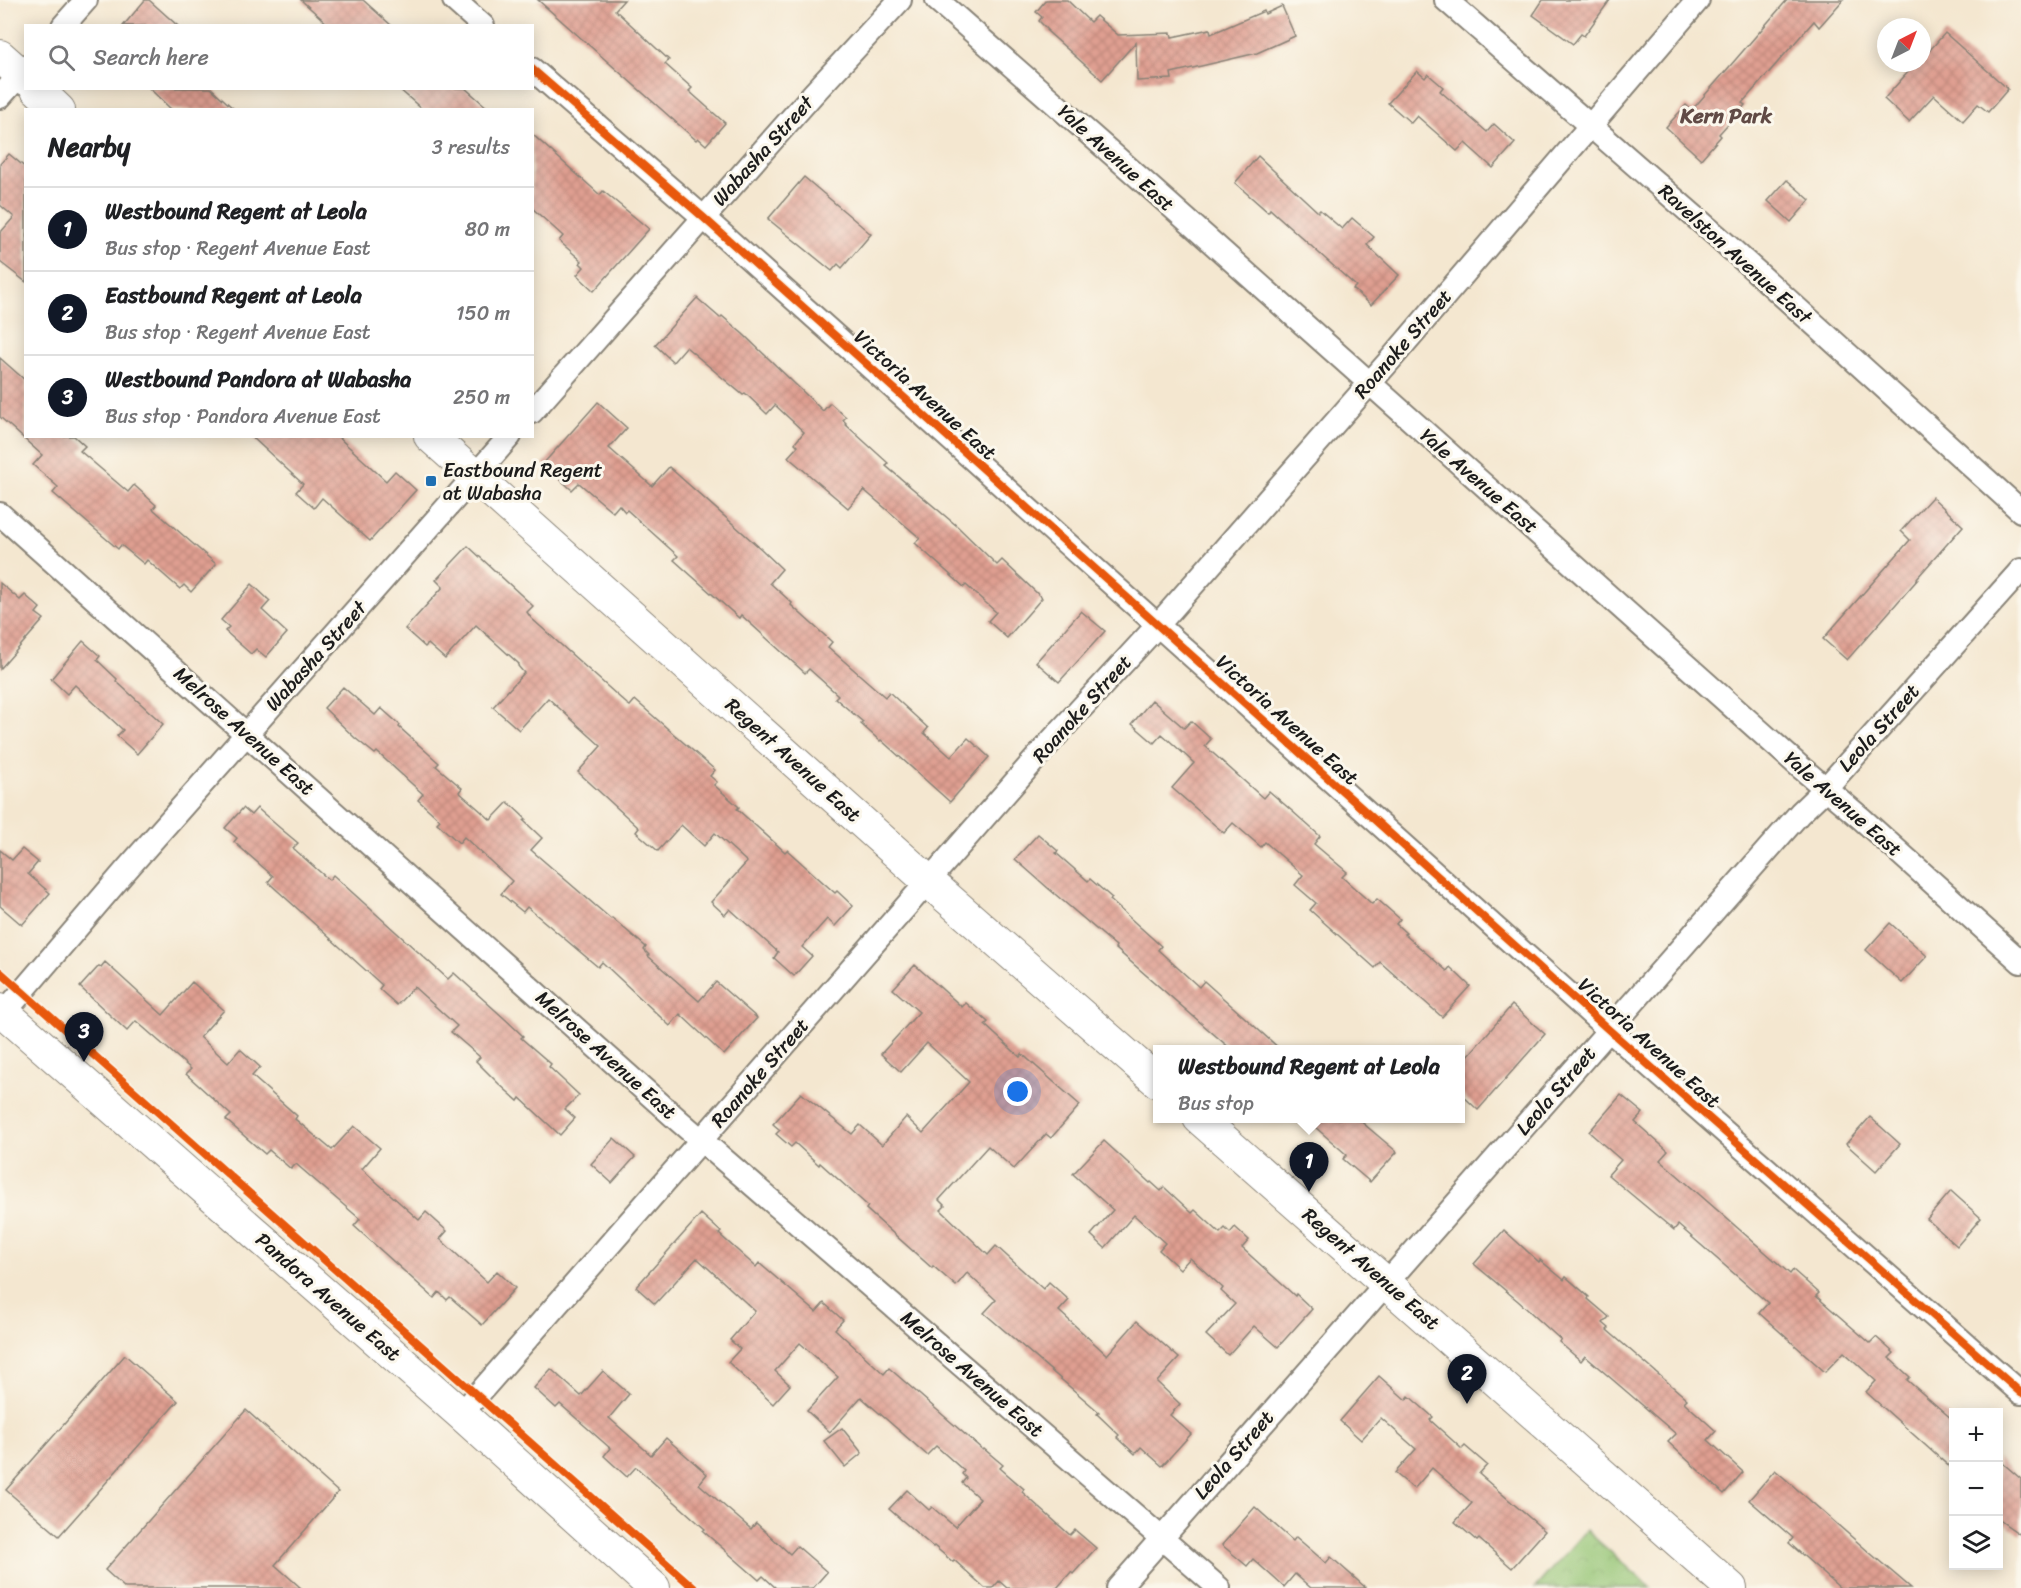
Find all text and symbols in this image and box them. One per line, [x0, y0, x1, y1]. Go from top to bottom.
north arrow [1877, 18, 1931, 72]
search box [24, 24, 534, 90]
text: Search here [93, 38, 209, 77]
icon: search [45, 41, 78, 74]
street label: Wabasha Street [703, 87, 823, 215]
street label: Yale Avenue East [1049, 95, 1183, 221]
district label: Kern Park [1679, 97, 1773, 135]
text: Nearby [48, 124, 130, 170]
text: 3 results [432, 130, 510, 165]
street label: Ravelston Avenue East [1650, 175, 1821, 334]
text: Westbound Regent at Leola [105, 192, 367, 231]
text: 1 [63, 212, 72, 247]
text: 80 m [465, 212, 510, 247]
text: Bus stop · Regent Avenue East [105, 231, 370, 266]
text: Eastbound Regent at Leola [105, 276, 362, 315]
street label: Roanoke Street [1345, 281, 1461, 407]
text: 2 [62, 296, 73, 331]
text: 150 m [456, 296, 510, 331]
text: Bus stop · Regent Avenue East [105, 315, 370, 350]
street label: Victoria Avenue East [845, 321, 1005, 469]
text: Westbound Pandora at Wabasha [105, 360, 411, 399]
text: 3 [62, 380, 73, 415]
text: 250 m [453, 380, 510, 415]
text: Bus stop · Pandora Avenue East [105, 399, 381, 434]
street label: Yale Avenue East [1412, 419, 1547, 543]
place label: Eastbound Regent at Wabasha [443, 453, 603, 511]
marker: Eastbound Regent at Wabasha [424, 474, 438, 488]
street label: Wabasha Street [256, 592, 376, 720]
street label: Roanoke Street [1023, 646, 1141, 771]
street label: Victoria Avenue East [1207, 646, 1367, 794]
street label: Melrose Avenue East [165, 657, 323, 805]
street label: Leola Street [1829, 675, 1929, 780]
street label: Regent Avenue East [717, 689, 870, 831]
street label: Yale Avenue East [1776, 742, 1911, 866]
street label: Victoria Avenue East [1569, 969, 1729, 1117]
street label: Melrose Avenue East [527, 981, 685, 1129]
street label: Roanoke Street [702, 1010, 818, 1136]
pin: 3 [64, 1012, 104, 1062]
street label: Leola Street [1507, 1038, 1605, 1144]
popup [1153, 1045, 1465, 1123]
text: Westbound Regent at Leola [1178, 1047, 1440, 1086]
your location [1003, 1077, 1032, 1106]
text: Bus stop [1178, 1086, 1254, 1121]
pin: 1 [1290, 1142, 1328, 1192]
street label: Regent Avenue East [1294, 1199, 1448, 1339]
street label: Pandora Avenue East [247, 1223, 409, 1371]
street label: Melrose Avenue East [892, 1301, 1052, 1447]
pin: 2 [1448, 1354, 1486, 1404]
street label: Leola Street [1185, 1402, 1283, 1508]
map controls [1949, 1408, 2003, 1570]
button: + [1949, 1408, 2003, 1462]
button: − [1949, 1462, 2003, 1516]
button: layers [1949, 1516, 2003, 1570]

